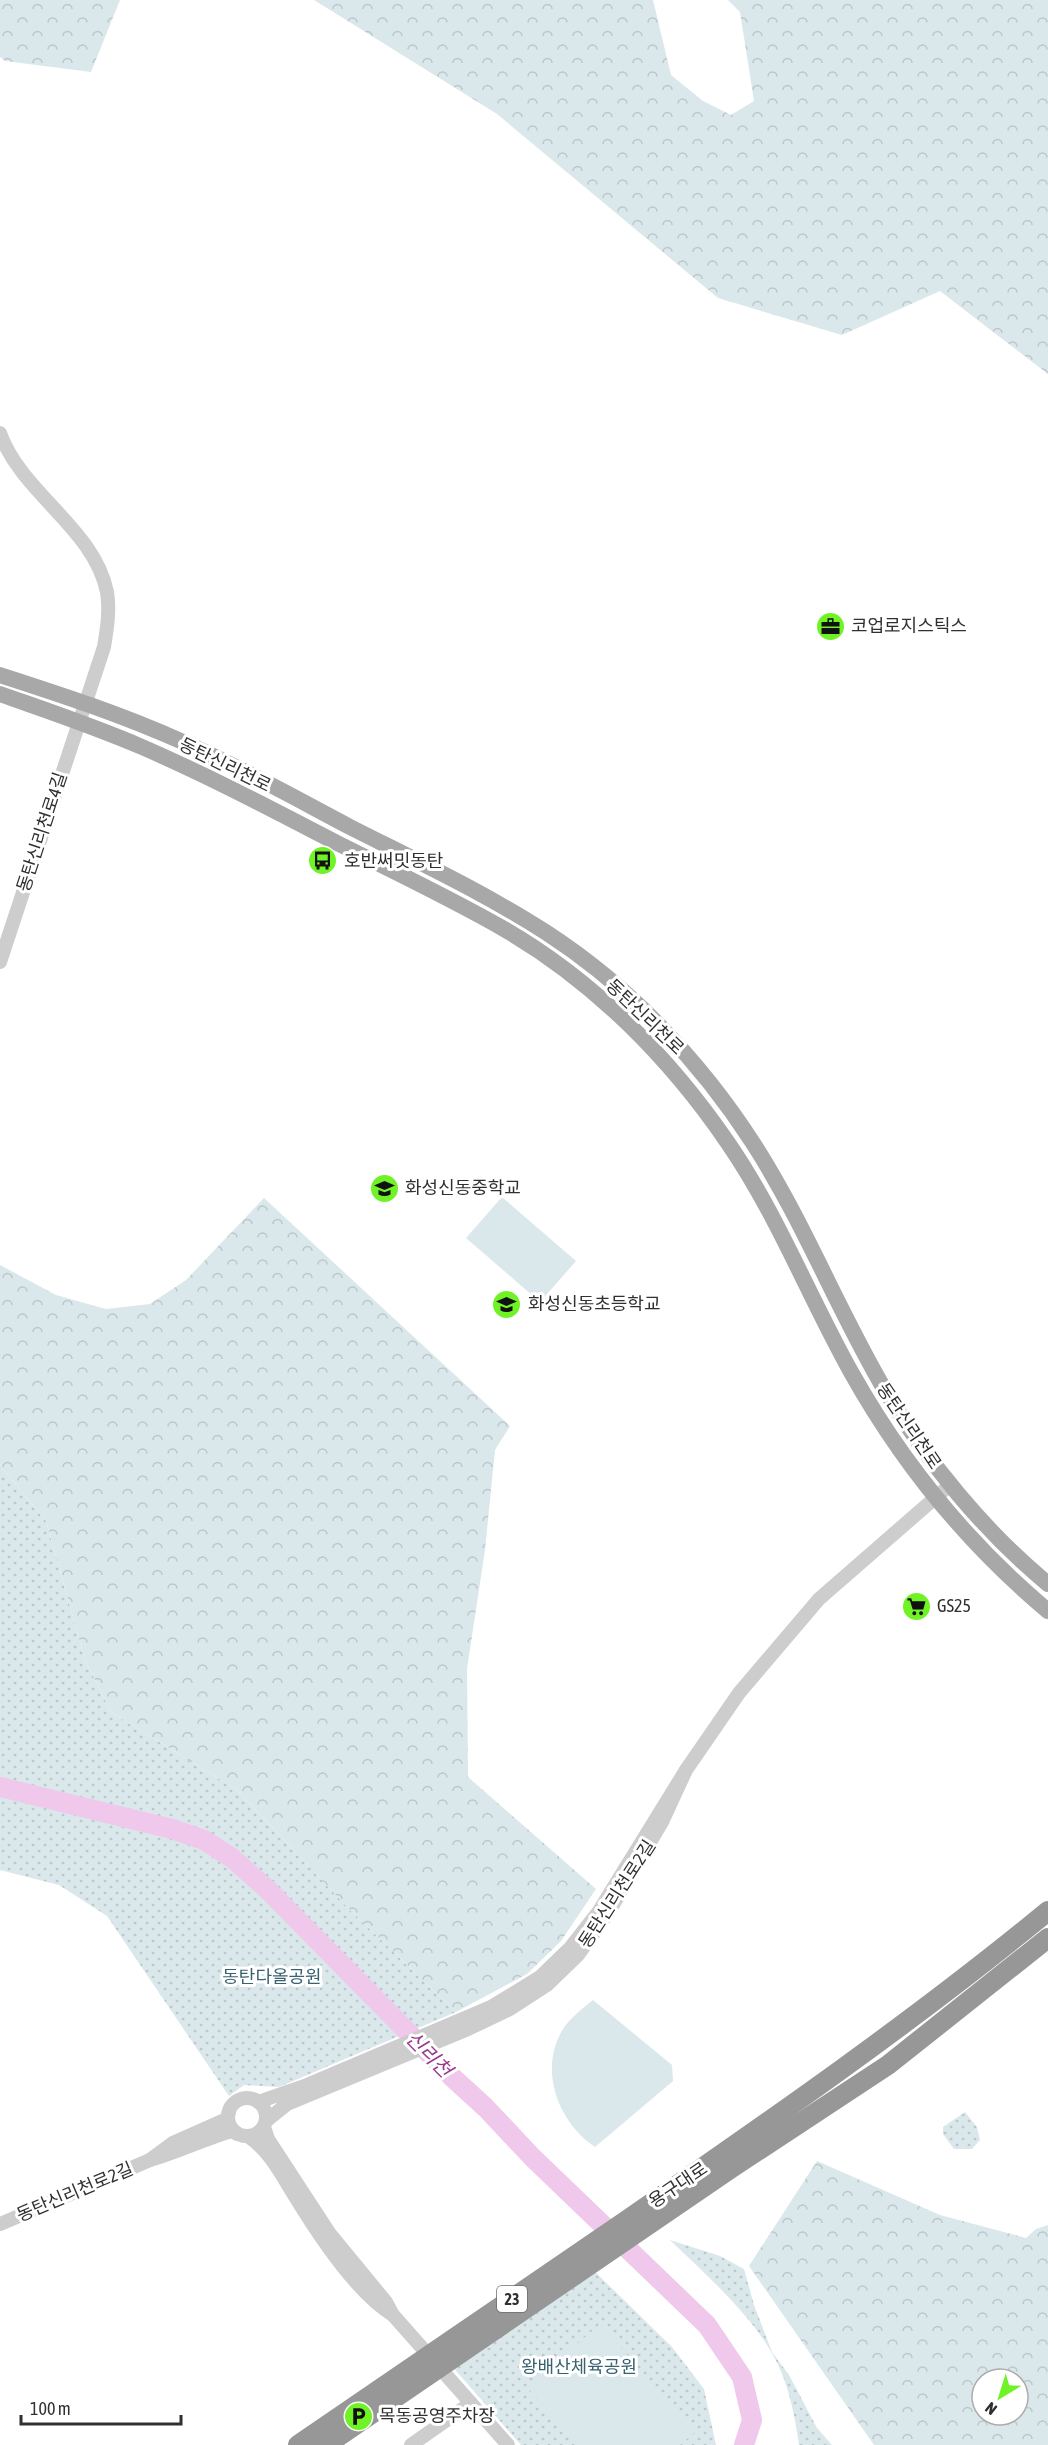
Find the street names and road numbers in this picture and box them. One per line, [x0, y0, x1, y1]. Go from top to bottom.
street label: 동탄신리천로 [176, 733, 274, 796]
street label: 동탄신리천로4길 [12, 769, 71, 894]
street label: 동탄신리천로 [602, 975, 688, 1059]
street label: 동탄신리천로 [873, 1379, 946, 1473]
street label: 동탄신리천로2길 [574, 1836, 659, 1952]
street label: 용구대로 [644, 2157, 711, 2212]
street label: 동탄신리천로2길 [13, 2158, 136, 2226]
road number: 23 [497, 2286, 527, 2312]

